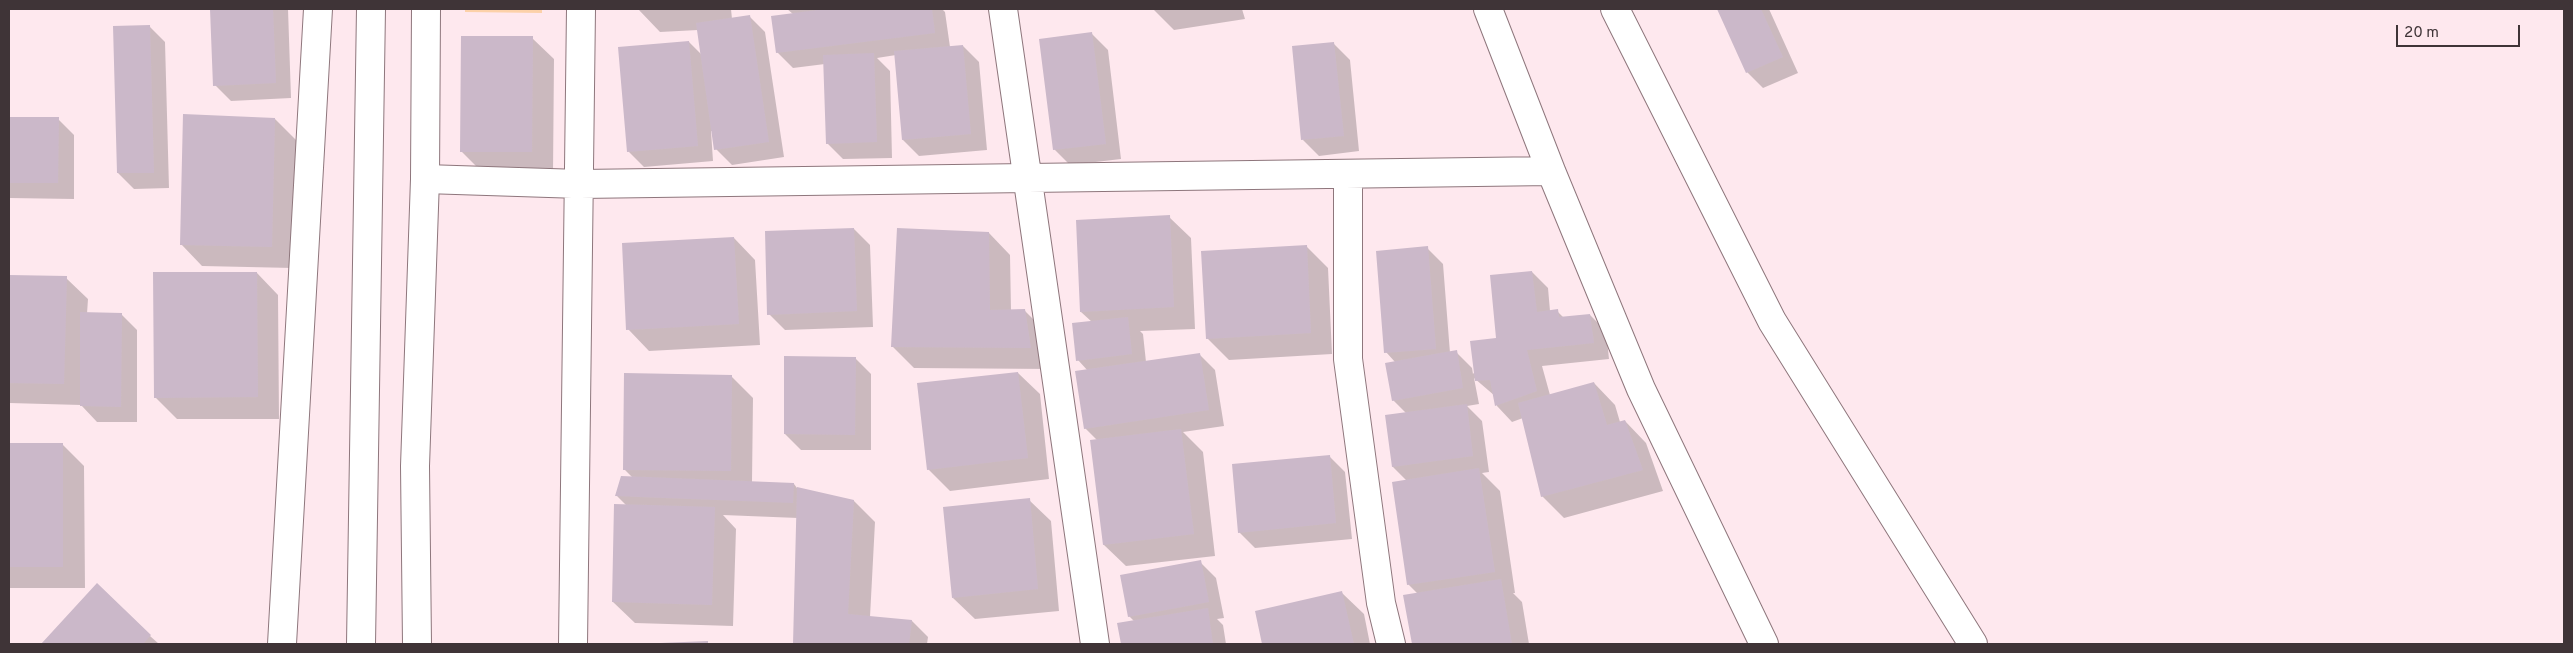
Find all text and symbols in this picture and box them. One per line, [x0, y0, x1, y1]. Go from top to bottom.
scale bar [2398, 15, 2522, 47]
text: 20 m [2404, 24, 2439, 43]

